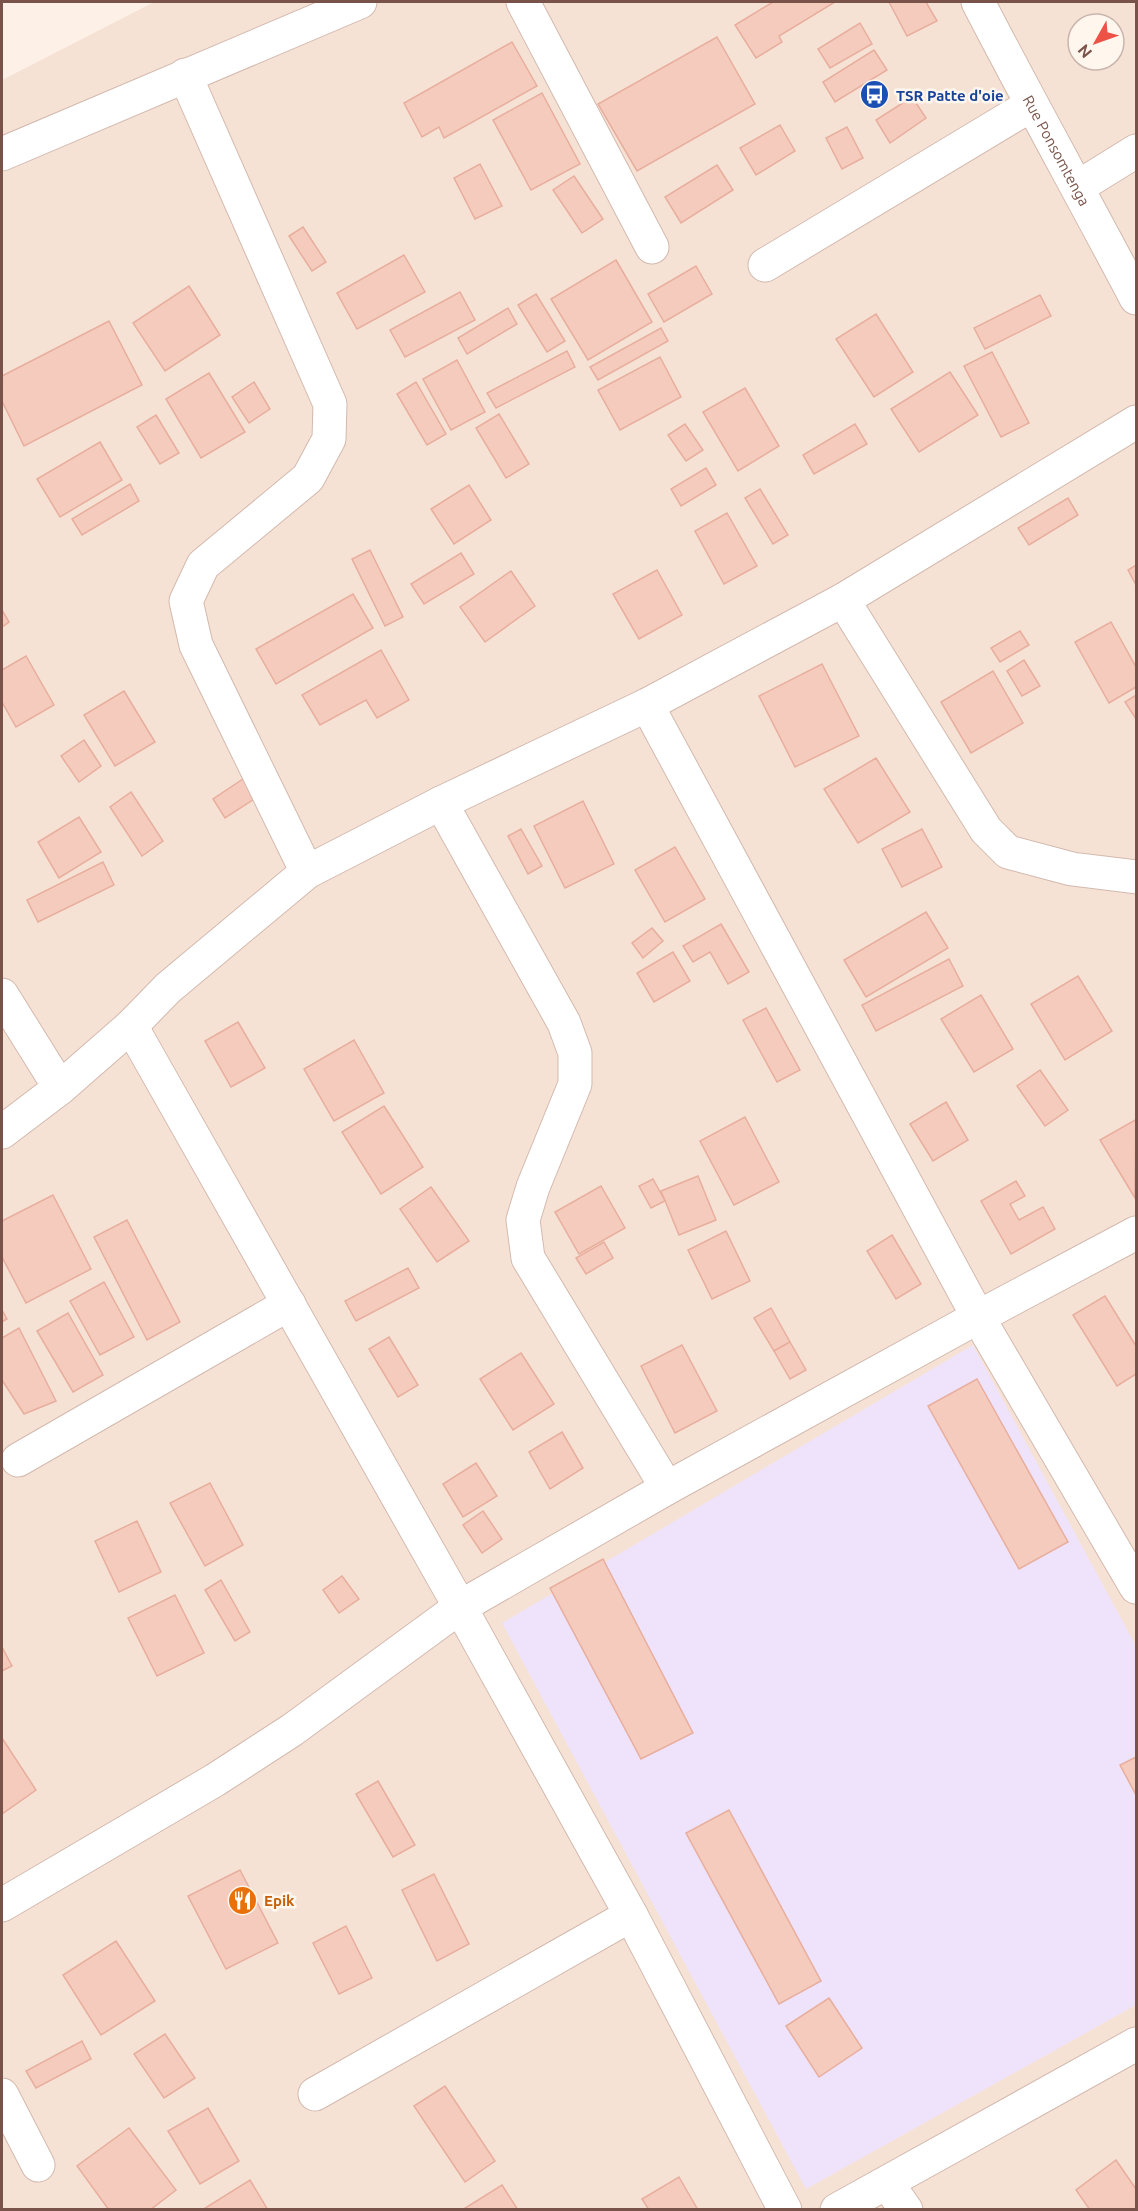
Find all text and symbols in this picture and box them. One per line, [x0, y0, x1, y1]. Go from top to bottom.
north arrow [1066, 12, 1126, 72]
text: N [1074, 41, 1095, 62]
bus stop icon: TSR Patte d'oie [859, 79, 891, 111]
place label: TSR Patte d'oie [896, 87, 1004, 104]
street label: Rue Ponsomtenga [1020, 92, 1094, 209]
restaurant icon: Epik [227, 1884, 259, 1916]
place label: Epik [264, 1892, 295, 1909]

